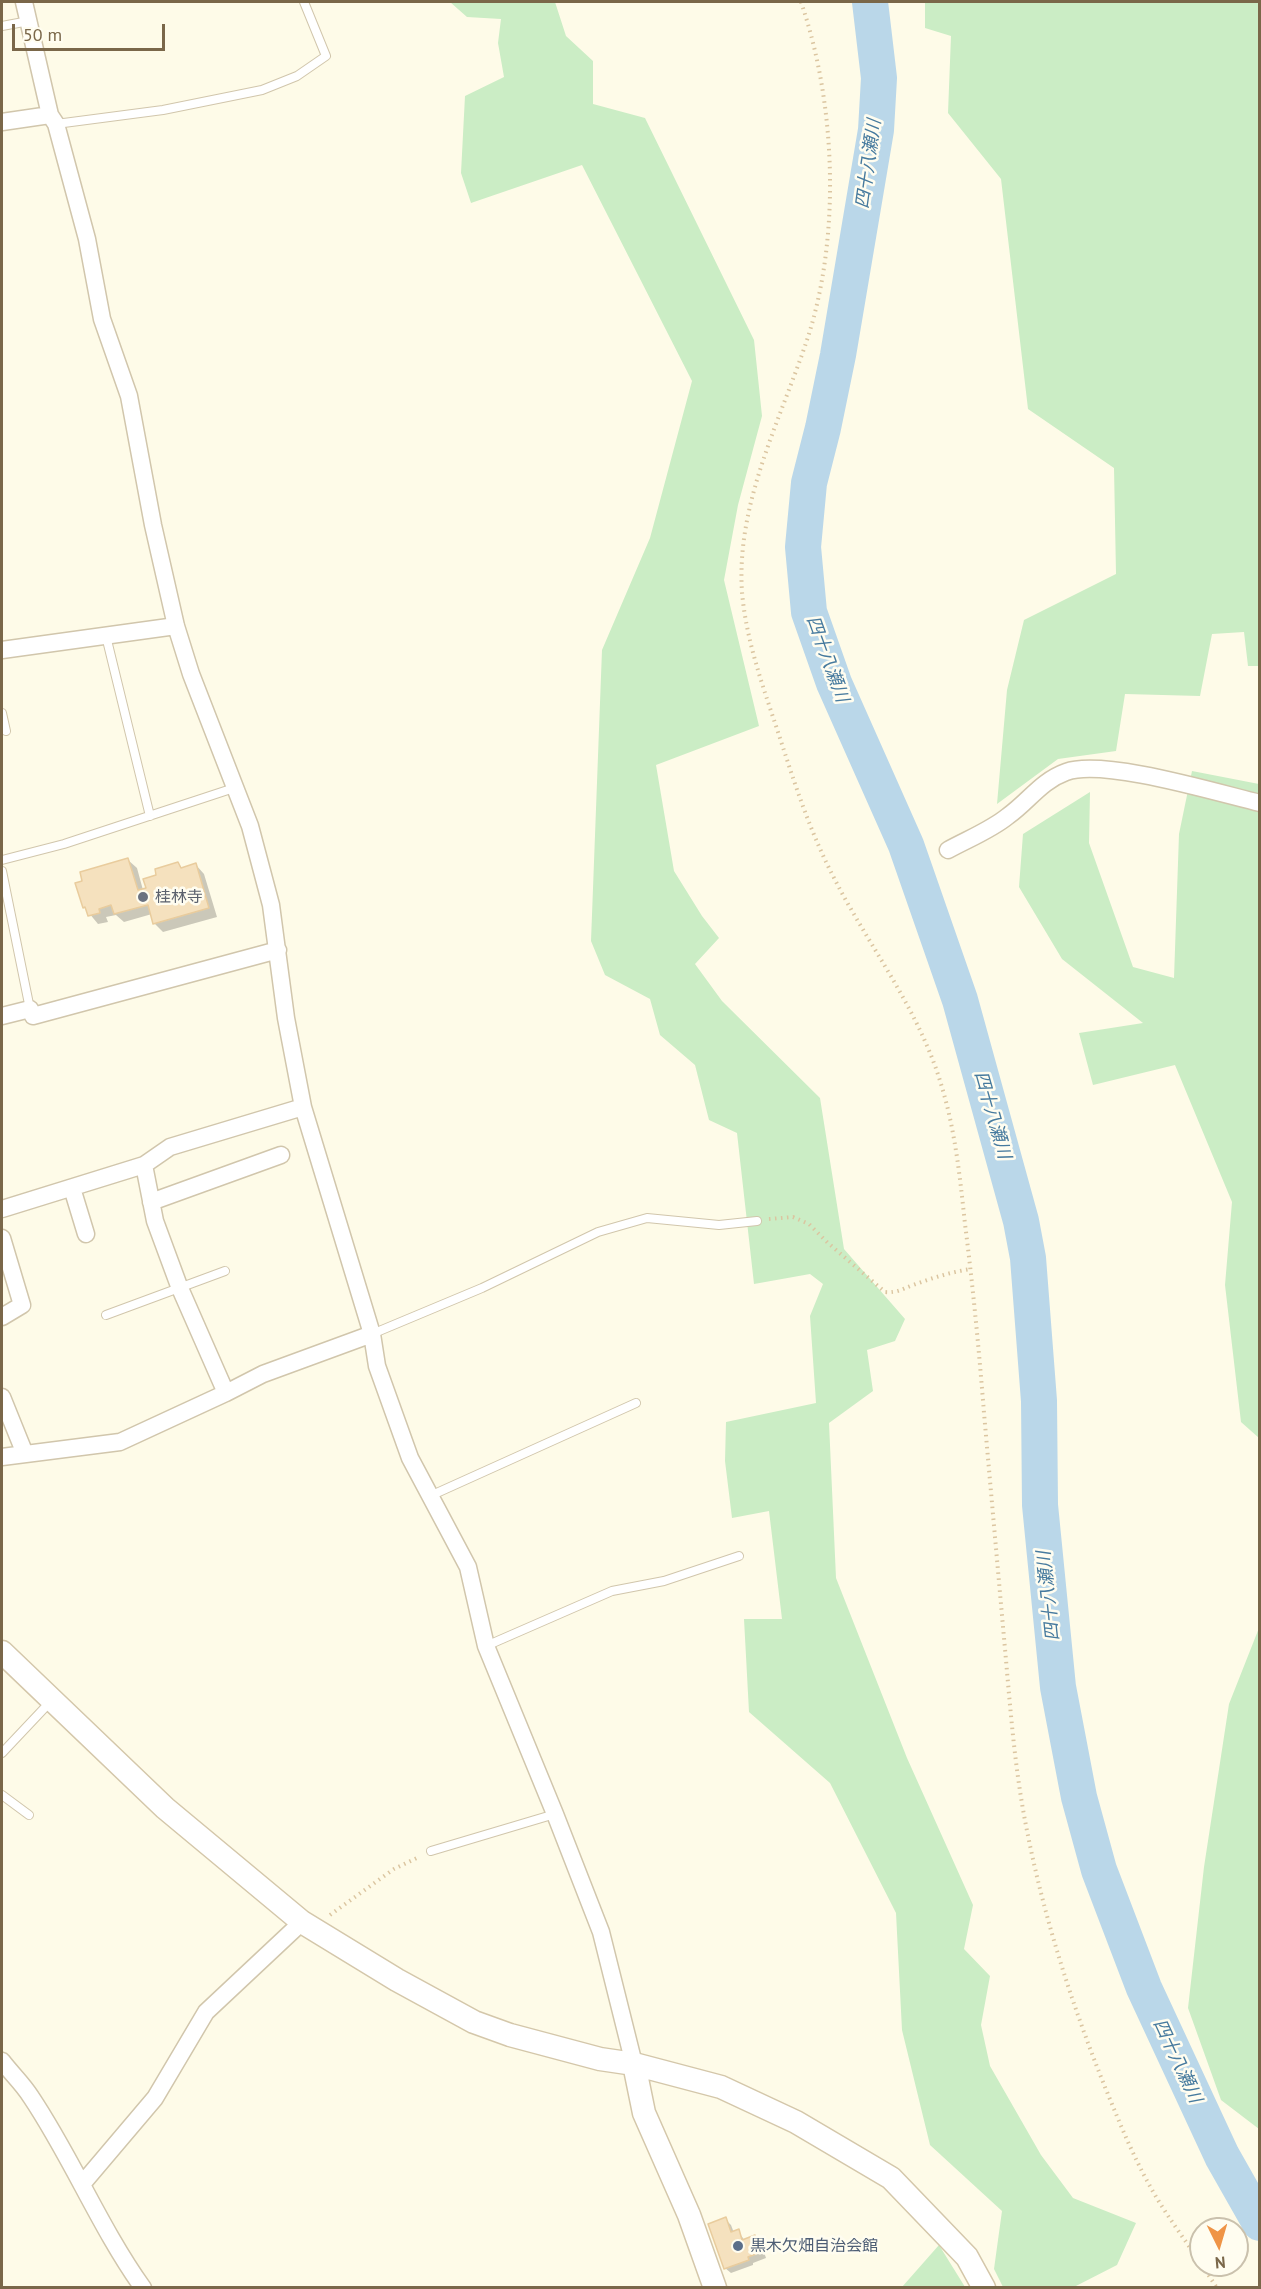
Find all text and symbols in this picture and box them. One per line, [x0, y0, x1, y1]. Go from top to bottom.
scale bar [15, 12, 168, 50]
text: 50 m [23, 23, 62, 46]
water label: 四十八瀬川 [852, 118, 886, 210]
water label: 四十八瀬川 [801, 613, 853, 705]
place label: 桂林寺 [155, 887, 203, 907]
marker: 桂林寺 [136, 890, 150, 904]
water label: 四十八瀬川 [969, 1069, 1015, 1161]
water label: 四十八瀬川 [1034, 1550, 1064, 1642]
water label: 四十八瀬川 [1148, 2016, 1206, 2106]
north arrow [1189, 2217, 1249, 2277]
place label: 黒木欠畑自治会館 [750, 2236, 878, 2256]
marker: 黒木欠畑自治会館 [731, 2239, 745, 2253]
text: N [1214, 2253, 1227, 2273]

